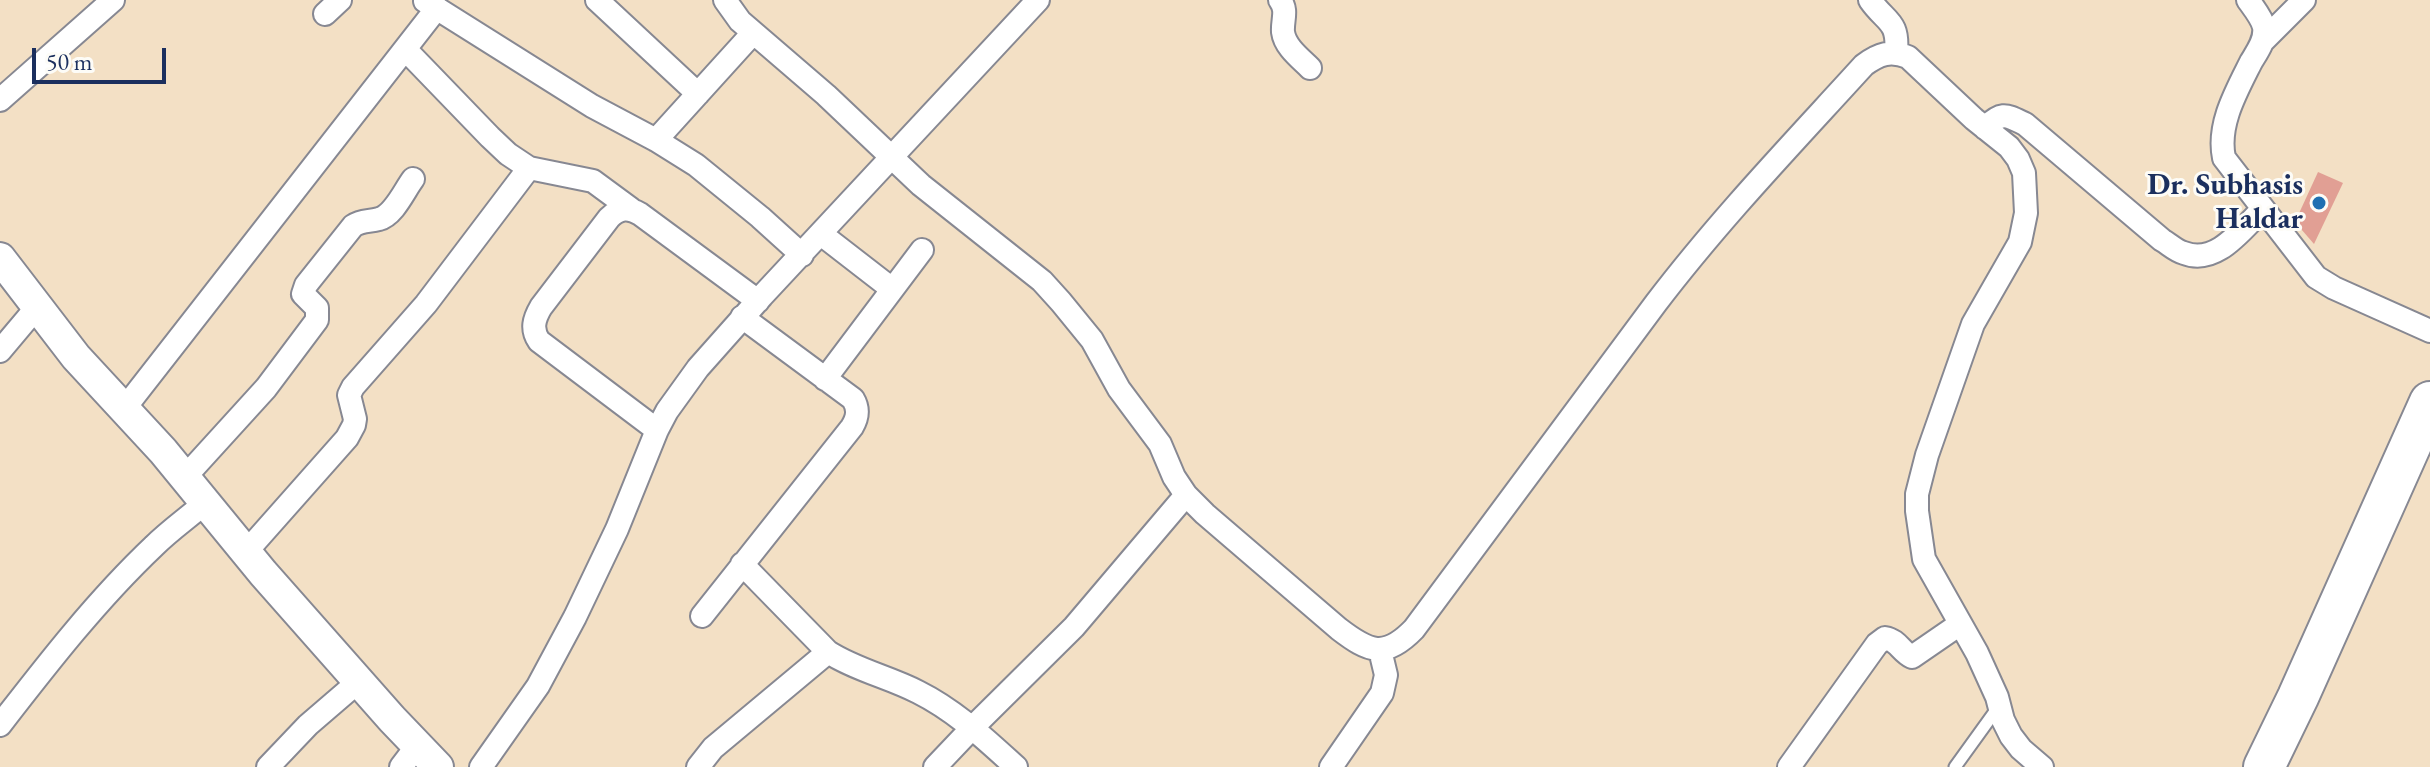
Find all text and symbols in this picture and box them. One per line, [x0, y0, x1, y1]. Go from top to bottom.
scale bar [36, 32, 170, 82]
text: 50 m [46, 46, 93, 77]
place label: Dr. Subhasis Haldar [2147, 168, 2303, 238]
marker: Dr. Subhasis Haldar [2310, 194, 2328, 212]

